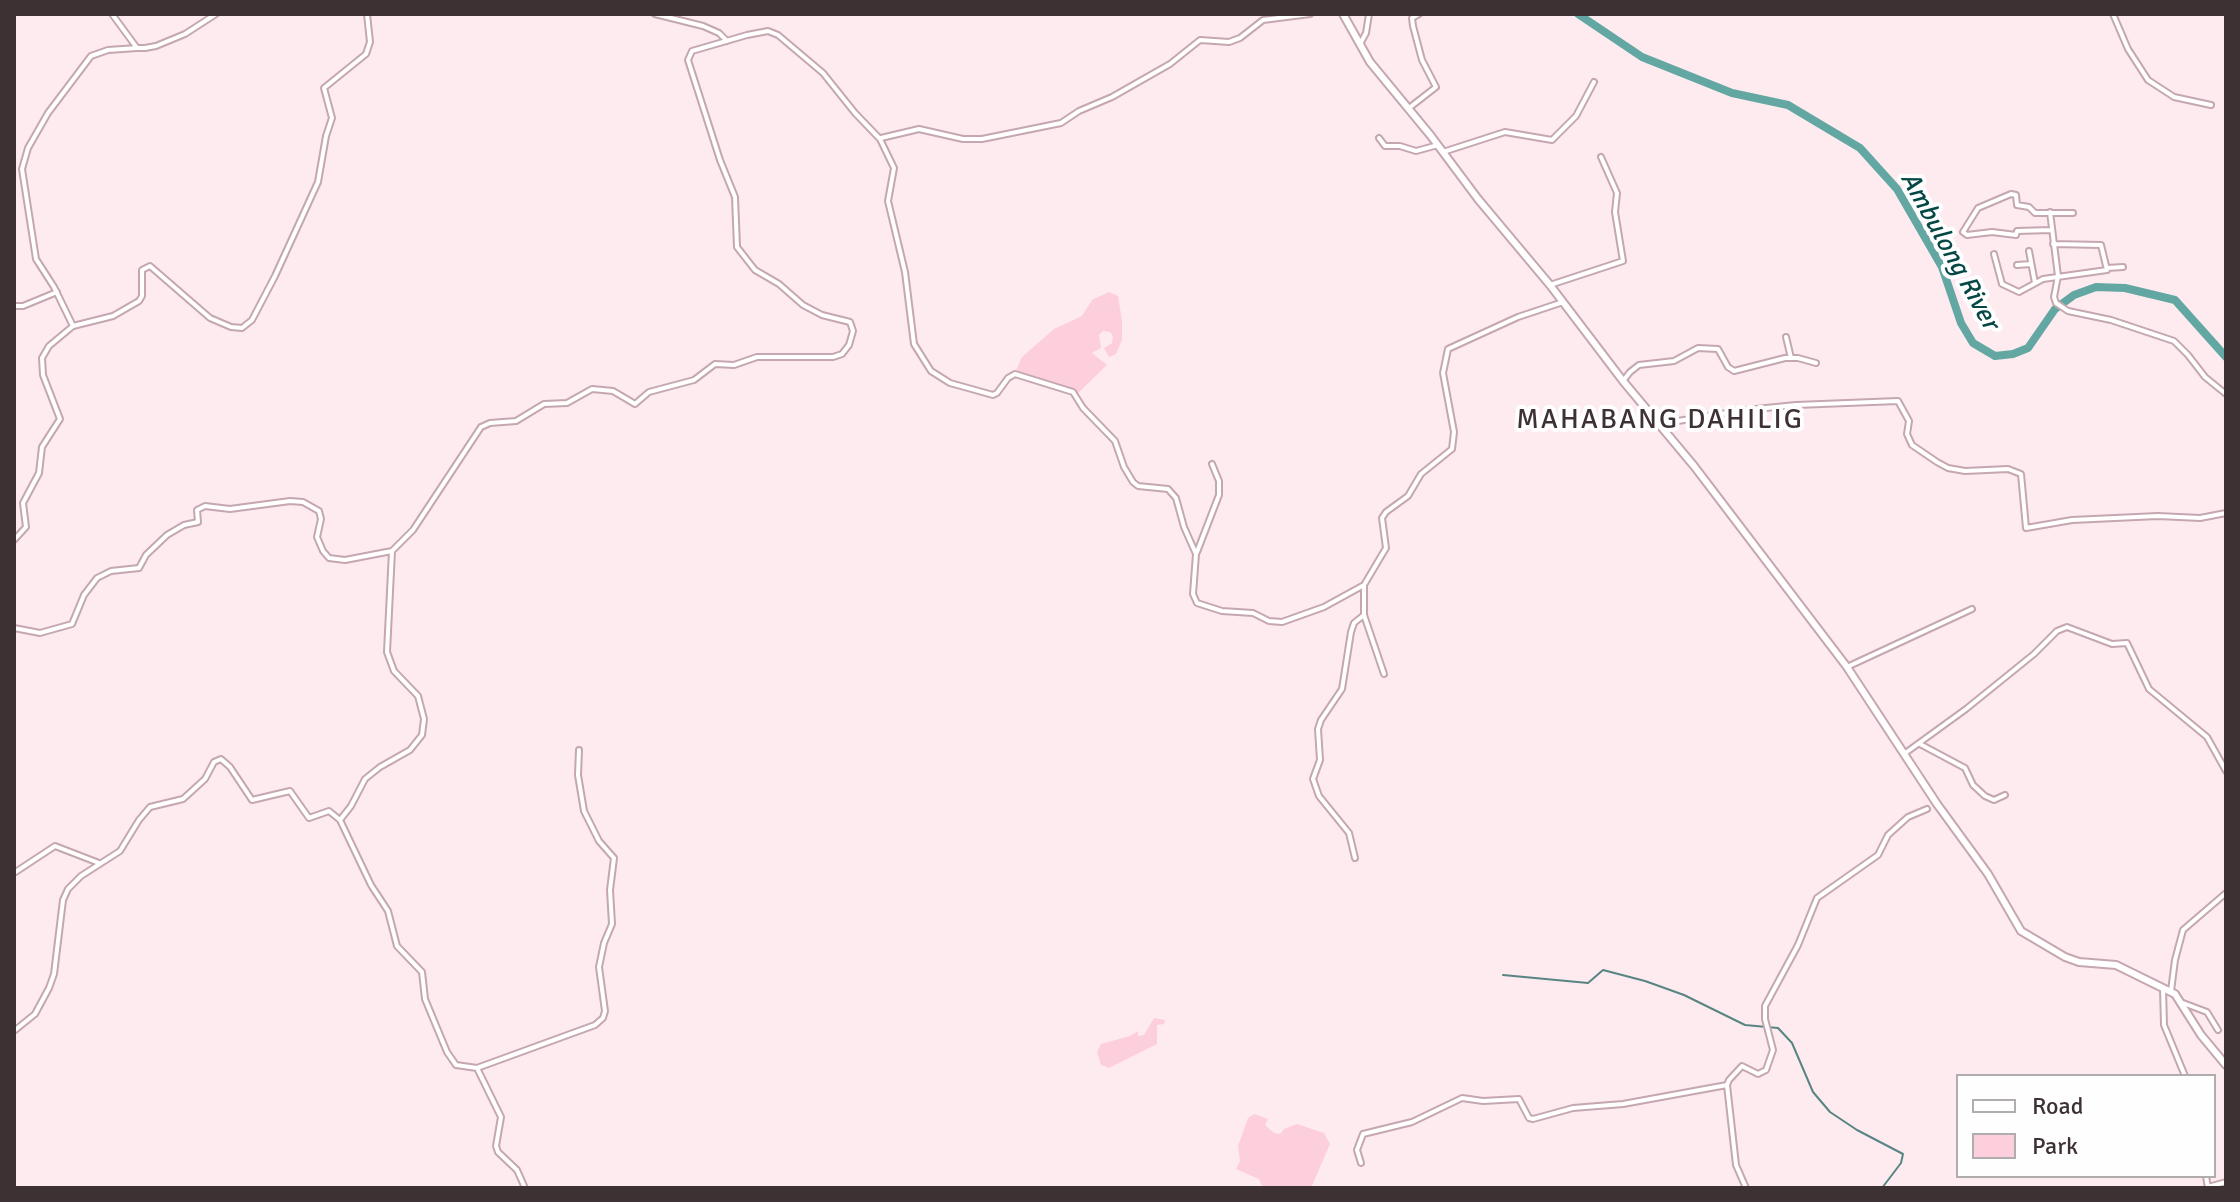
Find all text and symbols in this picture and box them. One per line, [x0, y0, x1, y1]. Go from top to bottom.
water label: Ambulong River [1893, 167, 2005, 335]
district label: MAHABANG DAHILIG [1516, 404, 1804, 438]
legend [1956, 1074, 2216, 1178]
text: Road [2032, 1091, 2083, 1121]
text: Park [2032, 1131, 2078, 1161]

